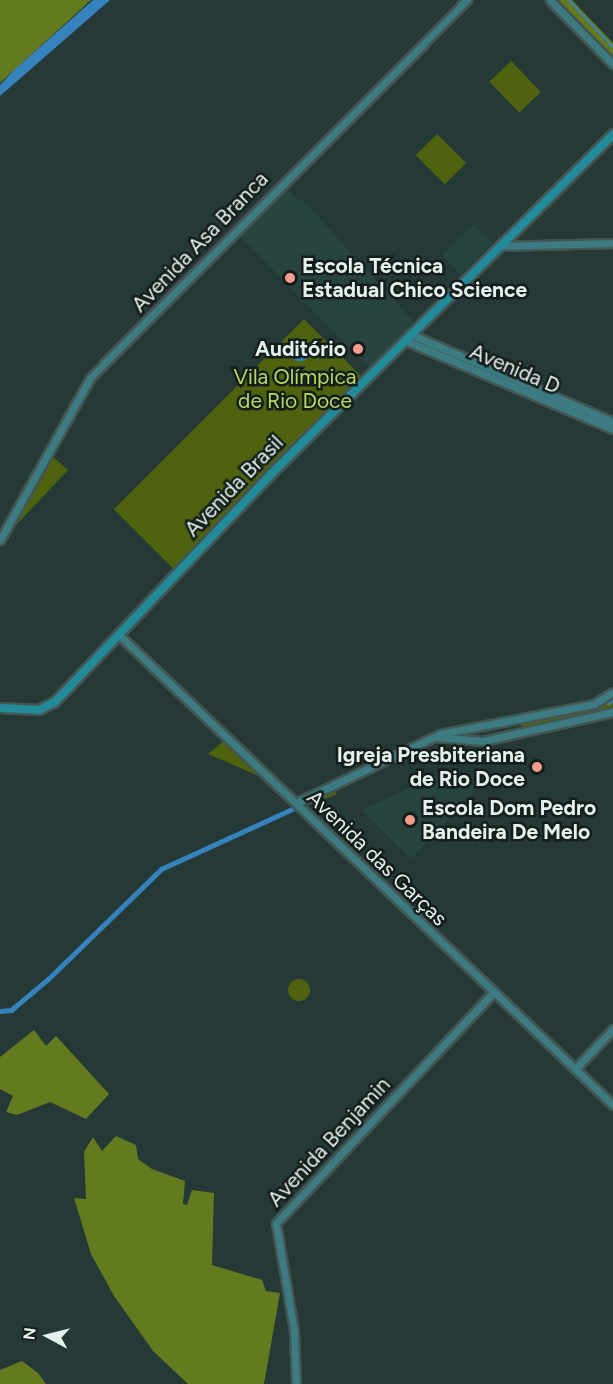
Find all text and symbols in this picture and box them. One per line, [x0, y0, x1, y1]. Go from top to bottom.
street label: Avenida Asa Branca [127, 167, 273, 317]
place label: Escola Técnica Estadual Chico Science [302, 253, 527, 303]
marker: Escola Técnica Estadual Chico Science [283, 271, 297, 285]
place label: Auditório [255, 336, 346, 362]
street label: Avenida D [466, 339, 564, 399]
marker: Auditório [351, 342, 365, 356]
park label: Vila Olímpica de Rio Doce [234, 364, 356, 414]
street label: Avenida Brasil [179, 430, 289, 542]
place label: Igreja Presbiteriana de Rio Doce [337, 742, 525, 792]
marker: Igreja Presbiteriana de Rio Doce [530, 760, 544, 774]
street label: Avenida das Garças [302, 785, 452, 931]
place label: Escola Dom Pedro Bandeira De Melo [422, 795, 596, 845]
marker: Escola Dom Pedro Bandeira De Melo [403, 813, 417, 827]
street label: Avenida Benjamin [263, 1072, 395, 1212]
north arrow [18, 1306, 78, 1366]
text: N [19, 1326, 40, 1341]

